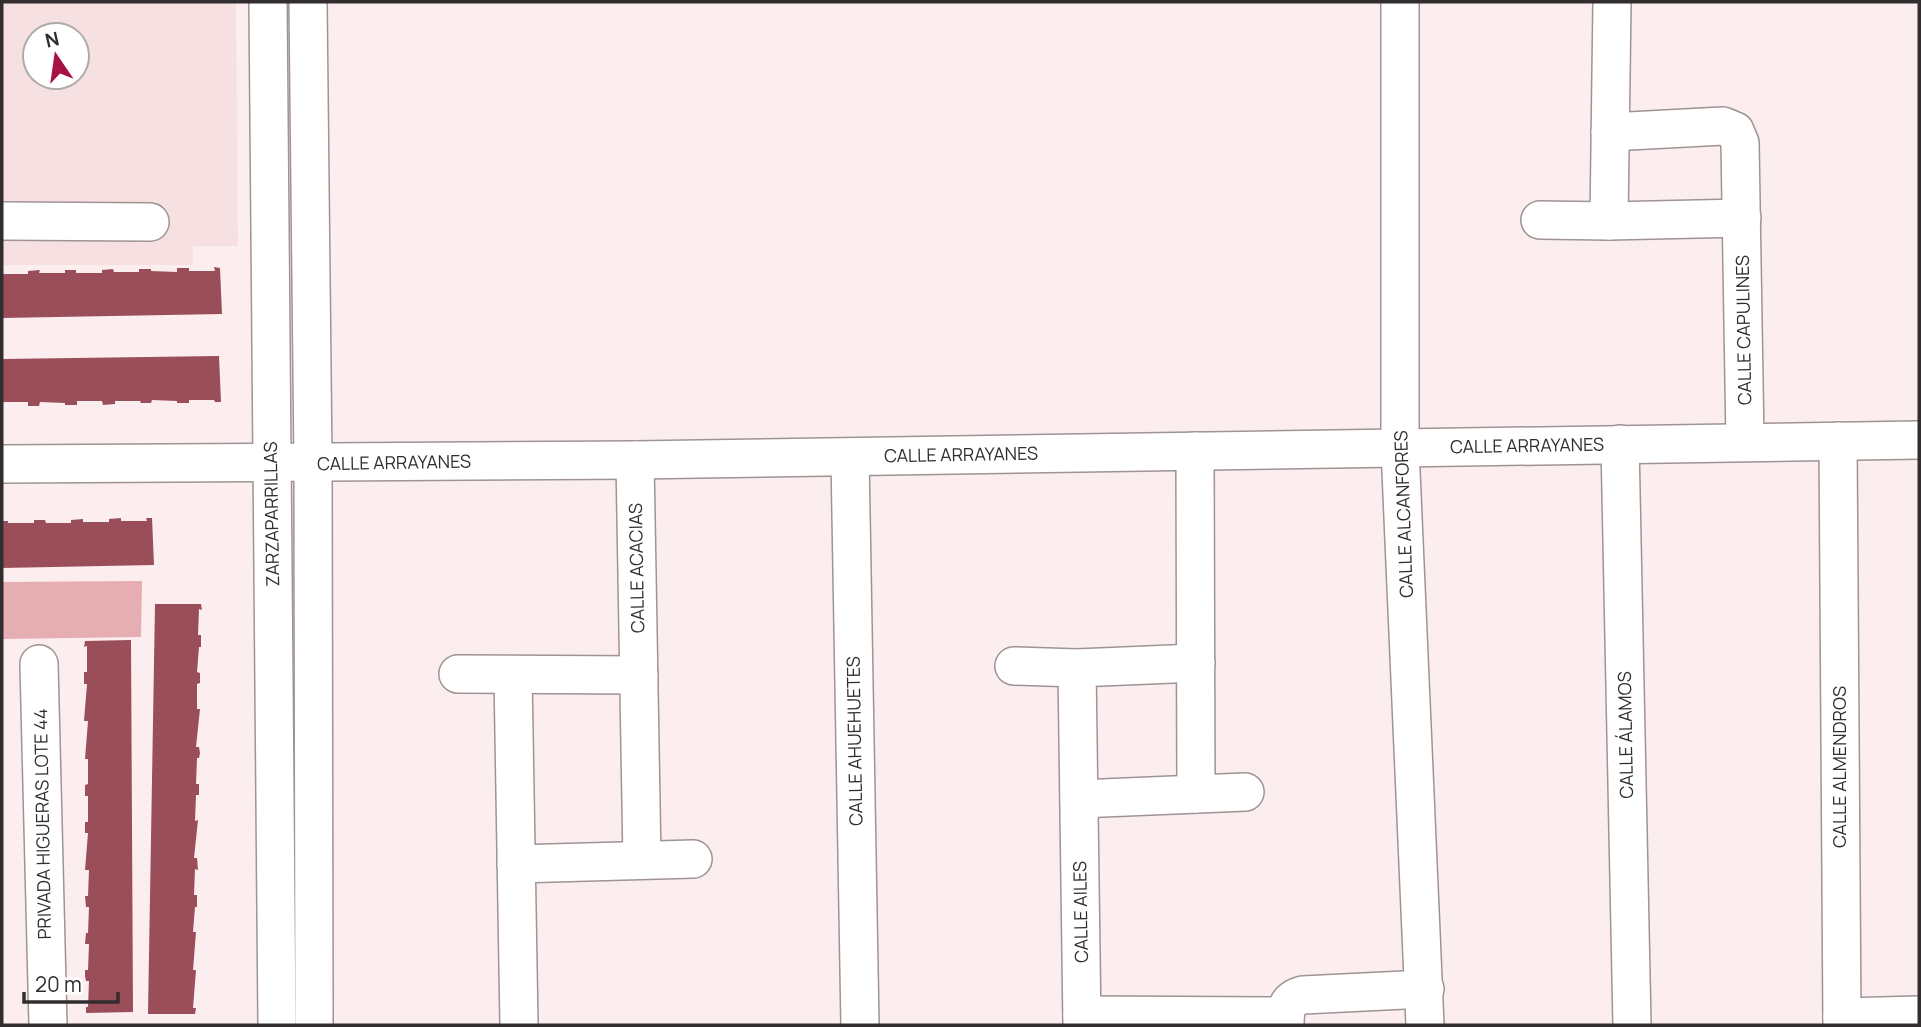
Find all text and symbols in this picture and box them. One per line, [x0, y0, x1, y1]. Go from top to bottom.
north arrow [21, 21, 91, 91]
text: N [43, 25, 62, 54]
street label: CALLE CAPULINES [1730, 255, 1756, 405]
street label: CALLE ALCANFORES [1388, 430, 1418, 598]
street label: CALLE ARRAYANES [1450, 432, 1604, 458]
street label: ZARZAPARRILLAS [258, 441, 284, 587]
street label: CALLE ARRAYANES [884, 441, 1038, 467]
street label: CALLE ARRAYANES [317, 449, 471, 475]
street label: CALLE ACACIAS [623, 503, 649, 633]
street label: CALLE AHUEHUETES [841, 656, 867, 826]
street label: CALLE ÁLAMOS [1612, 671, 1638, 799]
street label: CALLE ALMENDROS [1827, 686, 1851, 848]
street label: PRIVADA HIGUERAS LOTE 44 [28, 708, 56, 940]
street label: CALLE AILES [1067, 861, 1093, 963]
scale bar [24, 960, 119, 1004]
text: 20 m [35, 970, 82, 998]

